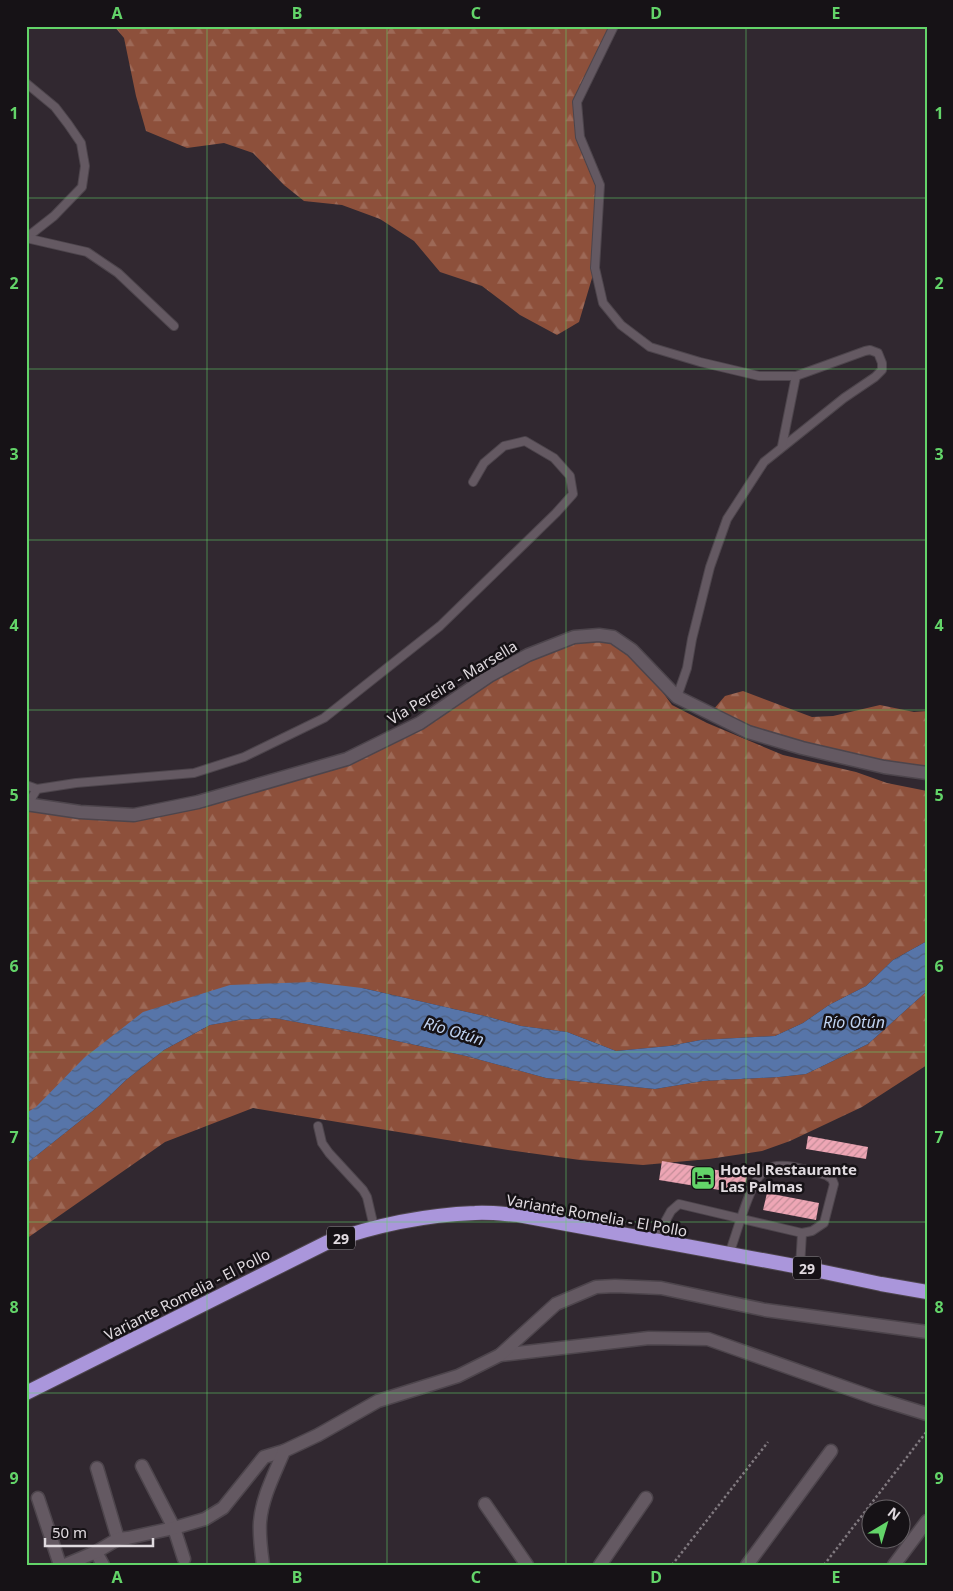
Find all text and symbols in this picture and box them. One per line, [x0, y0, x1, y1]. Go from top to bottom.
text: A [111, 2, 123, 24]
text: B [292, 2, 302, 24]
text: C [471, 2, 481, 24]
text: D [650, 2, 662, 24]
text: E [832, 2, 841, 24]
text: 1 [9, 102, 19, 124]
text: 1 [934, 102, 944, 124]
text: 2 [9, 272, 19, 294]
text: 2 [934, 272, 944, 294]
text: 3 [9, 443, 19, 465]
text: 3 [934, 443, 944, 465]
text: 4 [9, 614, 19, 636]
text: 4 [934, 614, 944, 636]
street label: Vía Pereira - Marsella [383, 635, 521, 729]
text: 5 [9, 784, 19, 806]
text: 5 [934, 784, 944, 806]
text: 6 [9, 955, 19, 977]
text: 6 [934, 955, 944, 977]
water label: Río Otún [421, 1011, 487, 1051]
water label: Río Otún [823, 1011, 885, 1033]
text: 7 [9, 1126, 19, 1148]
text: 7 [934, 1126, 944, 1148]
place label: Hotel Restaurante Las Palmas [720, 1159, 857, 1196]
hotel icon: Hotel Restaurante Las Palmas [690, 1165, 716, 1191]
street label: Variante Romelia - El Pollo [505, 1189, 689, 1241]
road number: 29 [327, 1226, 355, 1250]
street label: Variante Romelia - El Pollo [101, 1243, 273, 1345]
road number: 29 [793, 1256, 821, 1280]
text: 8 [9, 1296, 19, 1318]
text: 8 [934, 1296, 944, 1318]
text: 9 [9, 1467, 19, 1489]
text: 9 [934, 1467, 944, 1489]
north arrow [860, 1498, 910, 1548]
text: N [884, 1502, 905, 1524]
scale bar [45, 1516, 152, 1548]
text: 50 m [52, 1522, 87, 1542]
text: A [111, 1566, 123, 1588]
text: B [292, 1566, 302, 1588]
text: C [471, 1566, 481, 1588]
text: D [650, 1566, 662, 1588]
text: E [832, 1566, 841, 1588]

